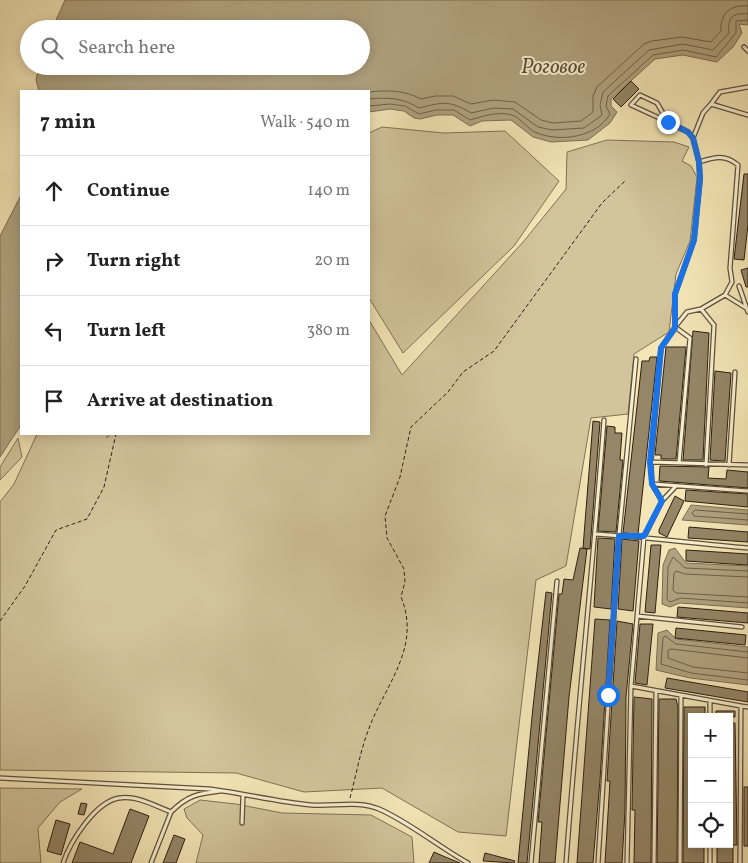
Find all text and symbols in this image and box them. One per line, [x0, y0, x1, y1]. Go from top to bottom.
search box [20, 20, 370, 75]
icon: search [38, 34, 66, 62]
text: Search here [78, 35, 175, 61]
water label: Роговое [521, 53, 585, 82]
text: 7 min [40, 108, 96, 137]
route end [657, 111, 680, 134]
text: Walk · 540 m [260, 112, 350, 134]
icon: ahead [40, 177, 68, 205]
text: Continue [87, 178, 170, 204]
text: 140 m [308, 180, 350, 202]
icon: right [40, 247, 68, 275]
text: Turn right [87, 248, 180, 274]
text: 20 m [315, 250, 350, 272]
icon: left [40, 317, 68, 345]
text: Turn left [87, 318, 166, 344]
text: 380 m [307, 320, 350, 342]
icon: arrive [40, 387, 68, 415]
text: Arrive at destination [87, 388, 273, 414]
route start [597, 684, 620, 707]
map controls [688, 713, 733, 848]
button: + [688, 713, 733, 758]
button: − [688, 758, 733, 803]
button: locate [688, 803, 733, 848]

